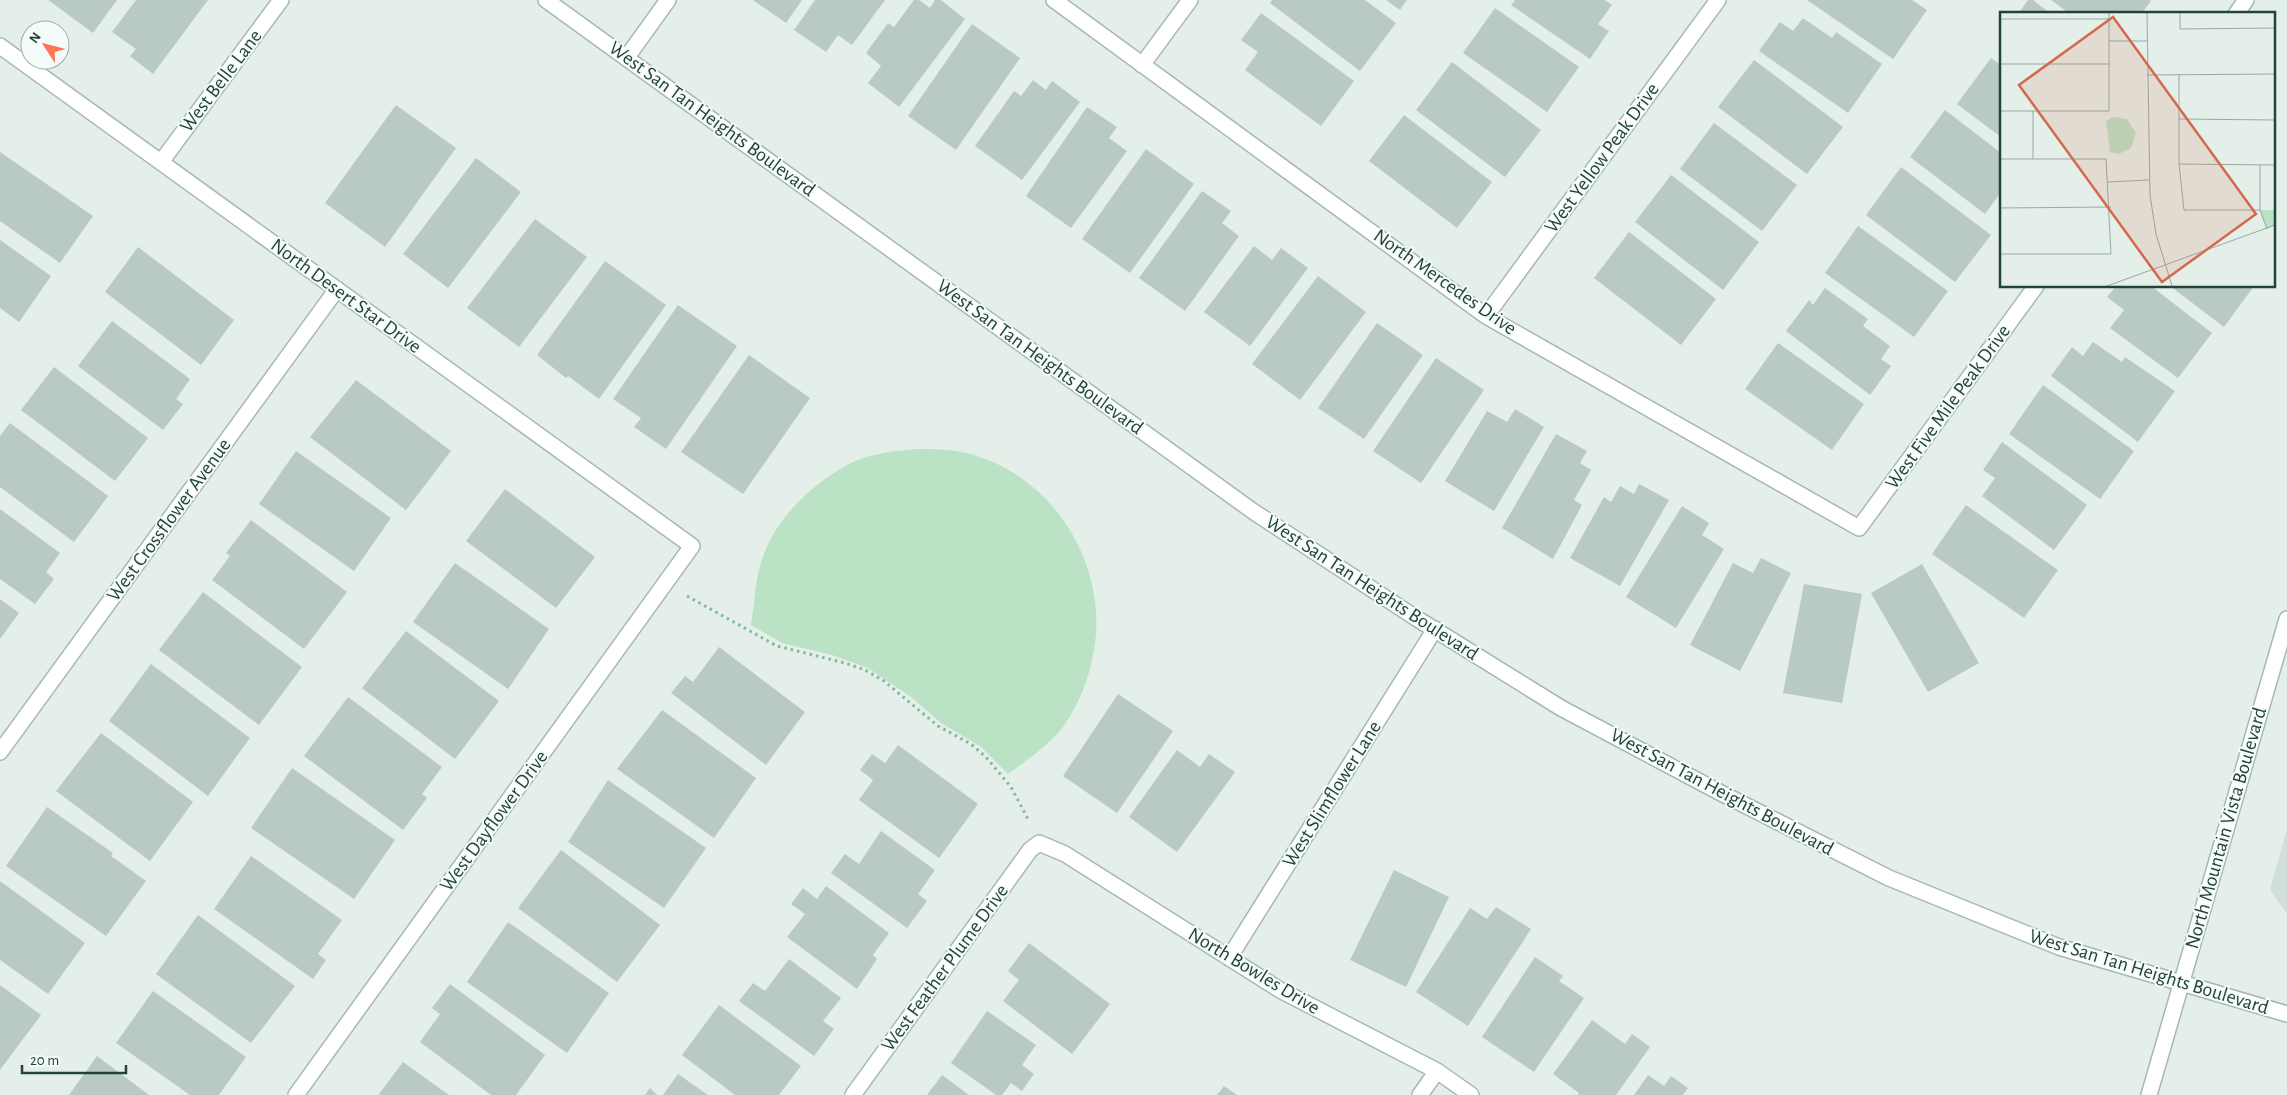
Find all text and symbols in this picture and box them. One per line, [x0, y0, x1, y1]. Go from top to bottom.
inset map [2000, 12, 2274, 288]
north arrow [20, 20, 70, 70]
street label: West Belle Lane [176, 26, 266, 136]
text: N [27, 30, 44, 46]
street label: West San Tan Heights Boulevard [605, 38, 819, 200]
street label: West Yellow Peak Drive [1541, 79, 1663, 237]
street label: North Mercedes Drive [1370, 225, 1520, 339]
street label: North Desert Star Drive [267, 235, 425, 357]
street label: West San Tan Heights Boulevard [933, 276, 1147, 438]
street label: West Five Mile Peak Drive [1882, 321, 2014, 493]
street label: West Crossflower Avenue [103, 435, 235, 605]
street label: West San Tan Heights Boulevard [1262, 512, 1482, 664]
street label: North Mountain Vista Boulevard [2182, 705, 2270, 951]
street label: West Slimflower Lane [1279, 717, 1385, 871]
street label: West San Tan Heights Boulevard [1607, 725, 1837, 859]
street label: West Dayflower Drive [436, 747, 552, 895]
street label: West Feather Plume Drive [878, 881, 1012, 1055]
street label: North Bowles Drive [1185, 924, 1323, 1018]
street label: West San Tan Heights Boulevard [2027, 926, 2271, 1018]
scale bar [22, 1042, 126, 1074]
text: 20 m [30, 1053, 59, 1068]

